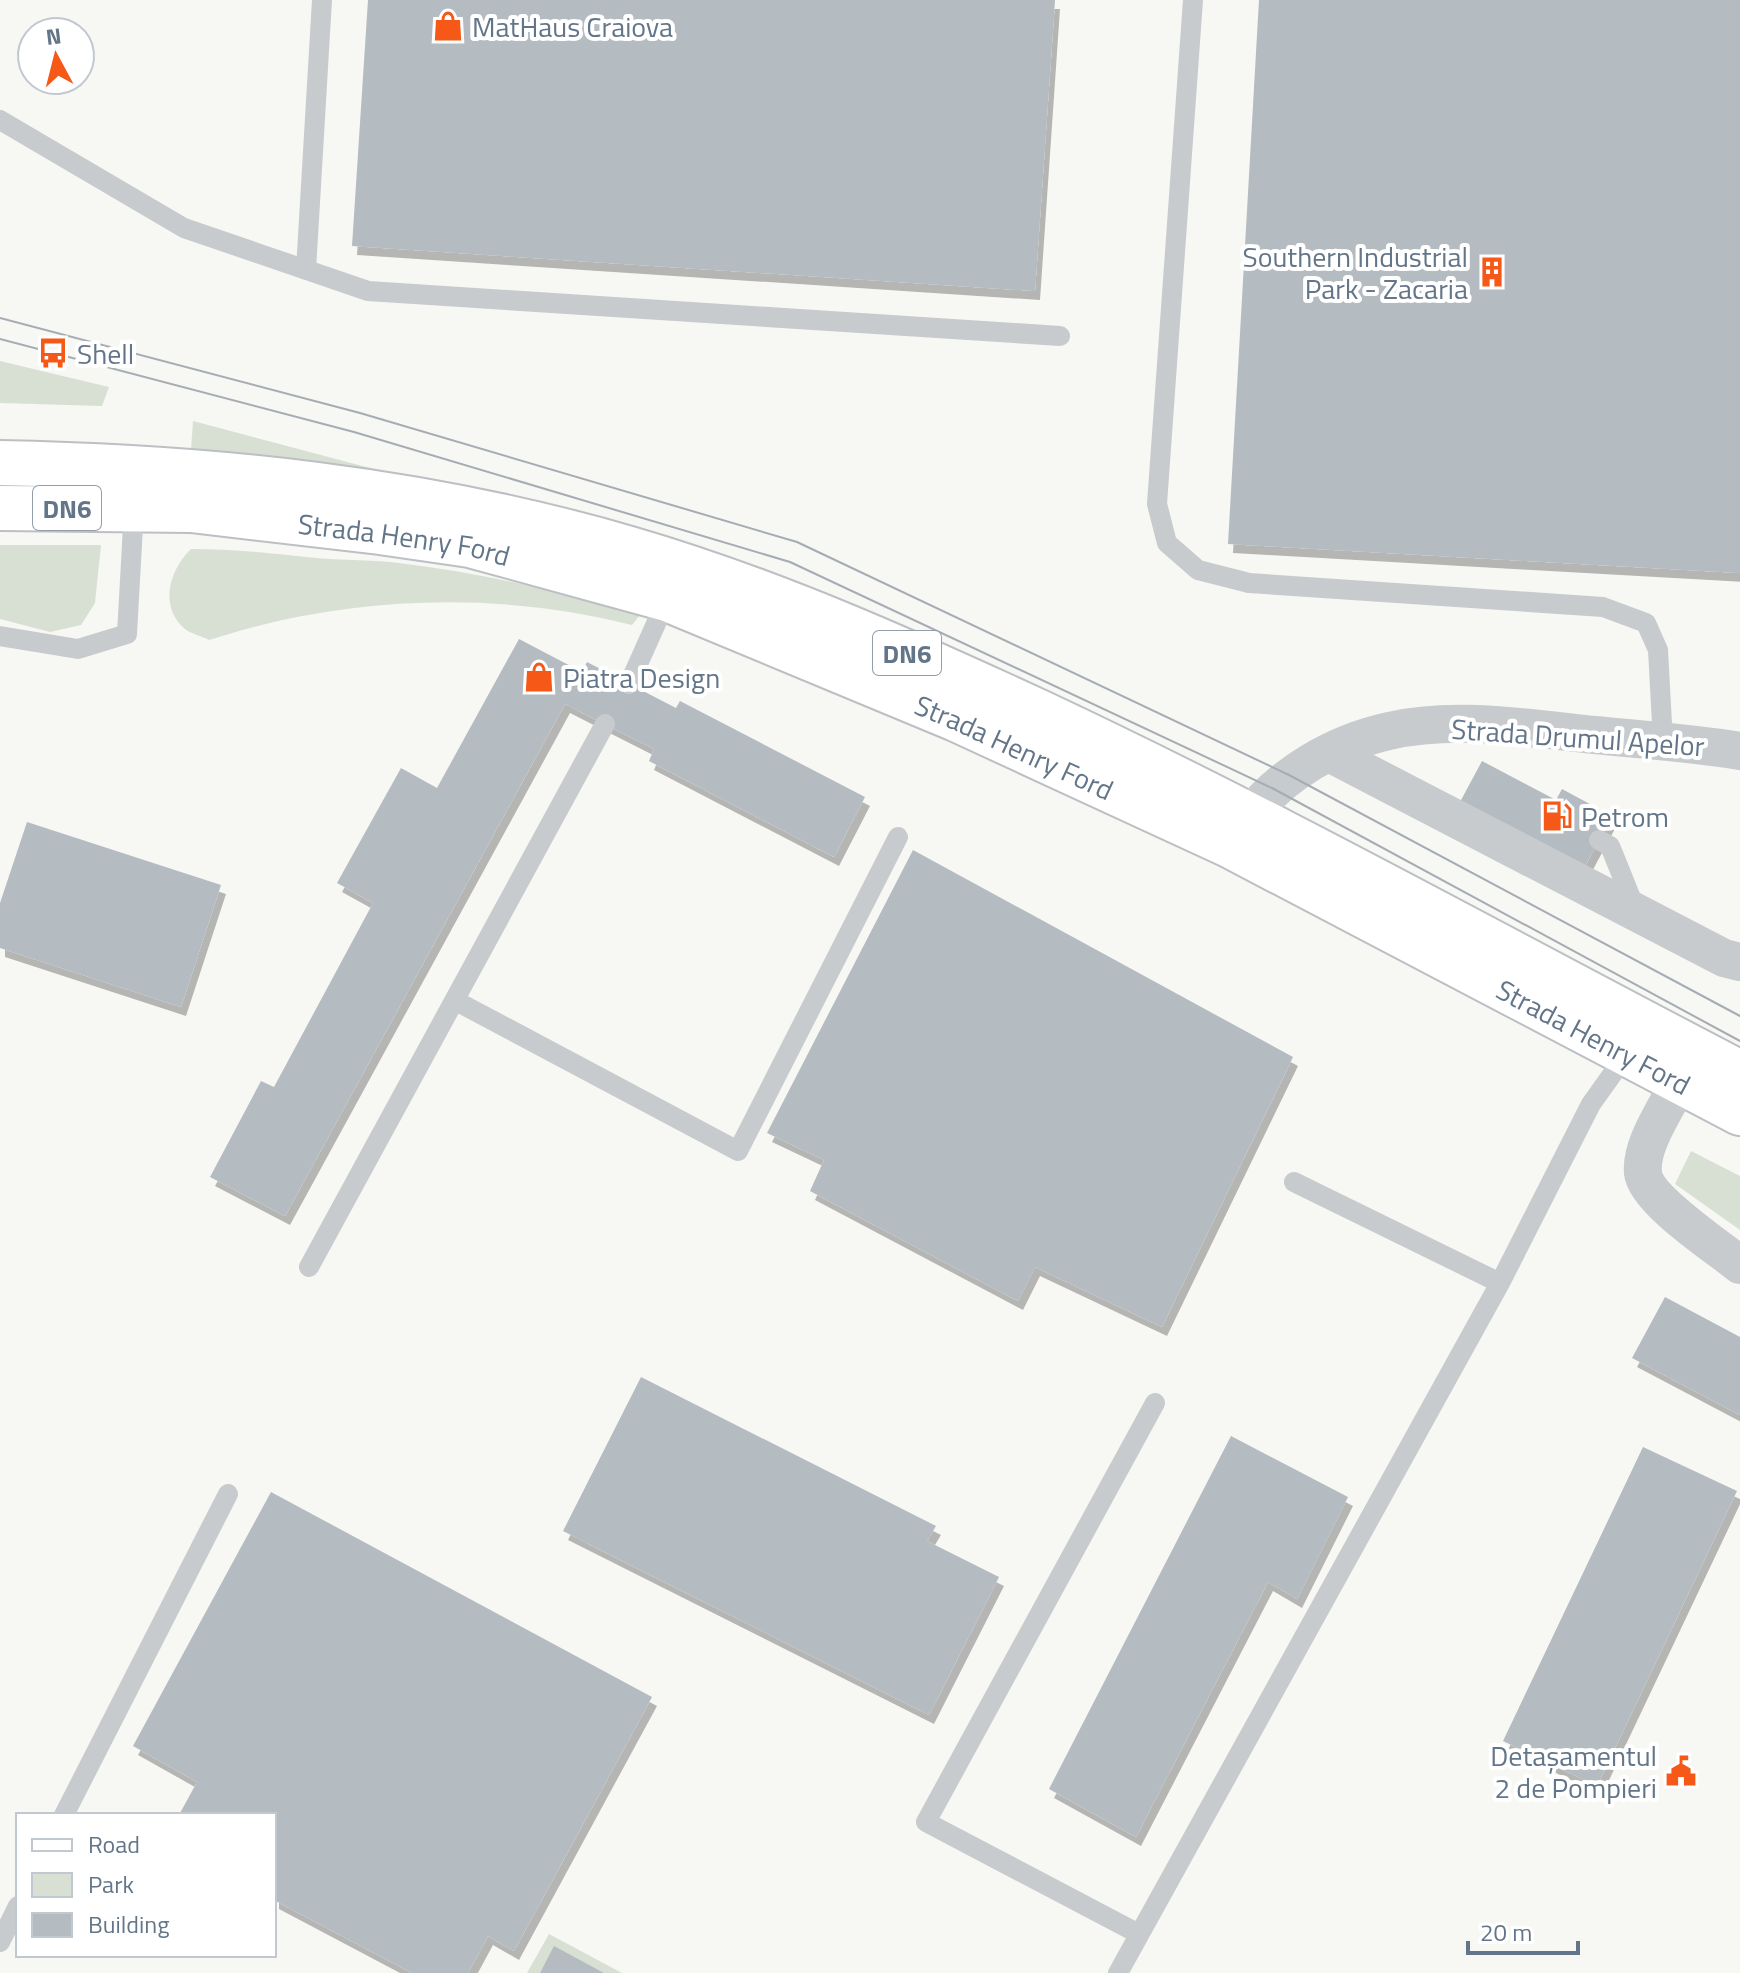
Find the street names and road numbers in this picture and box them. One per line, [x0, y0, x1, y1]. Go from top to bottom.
road number: DN6 [33, 486, 101, 530]
street label: Strada Henry Ford [296, 501, 515, 577]
road number: DN6 [873, 631, 941, 675]
street label: Strada Henry Ford [909, 683, 1121, 810]
street label: Strada Drumul Apelor [1450, 707, 1706, 767]
street label: Strada Henry Ford [1489, 968, 1699, 1105]

